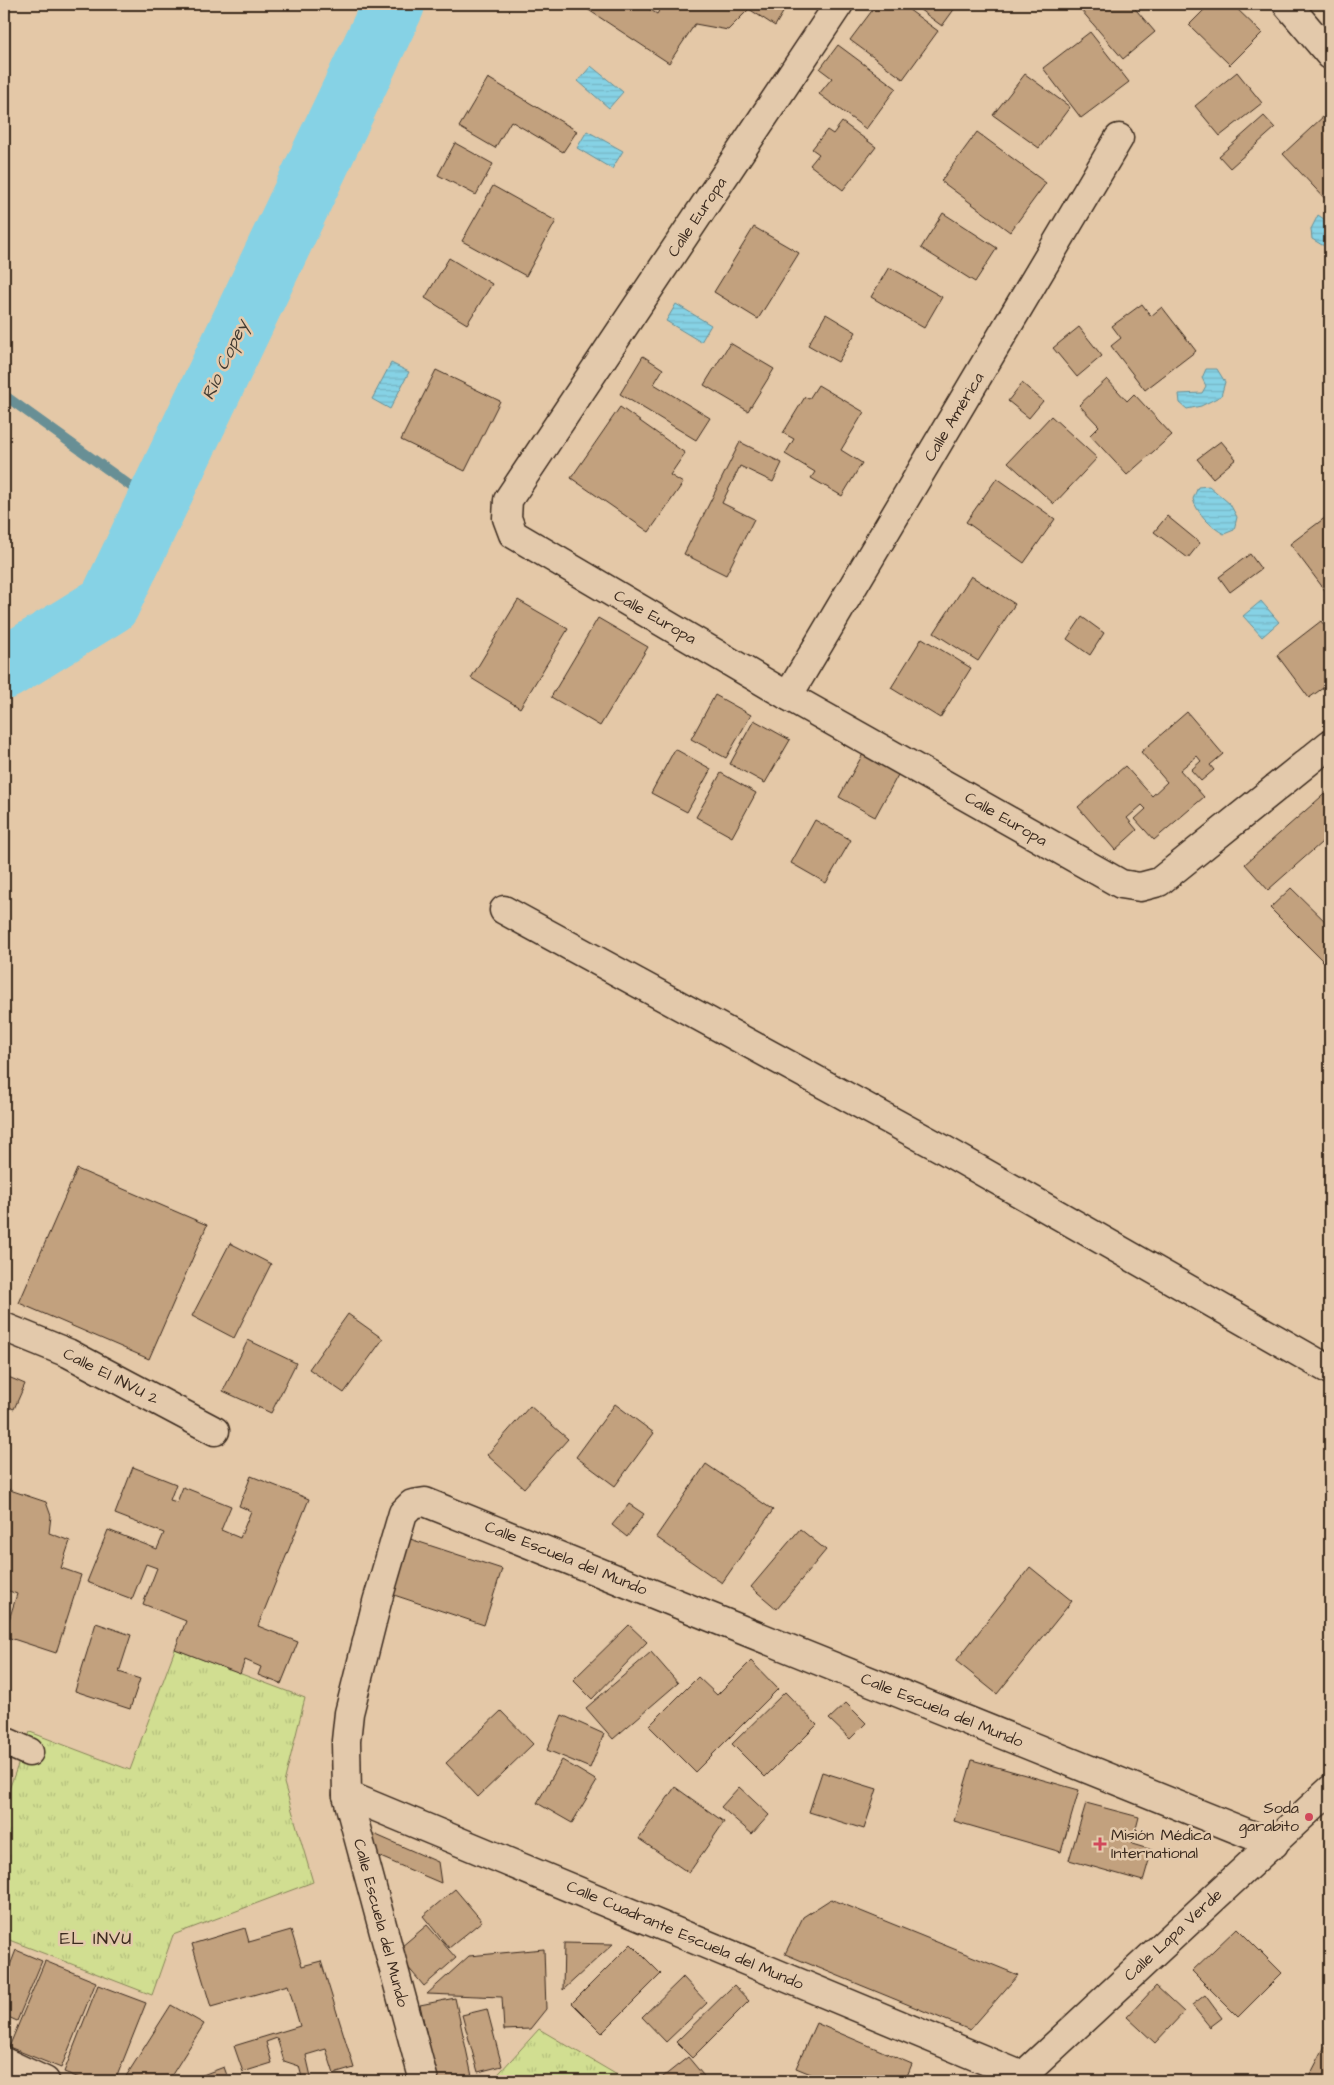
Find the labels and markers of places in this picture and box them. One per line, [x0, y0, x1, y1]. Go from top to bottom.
place label: Soda garabito [1239, 1797, 1299, 1838]
marker: Soda garabito [1303, 1811, 1315, 1823]
place label: Misión Médica International [1111, 1824, 1211, 1864]
marker: Misión Médica International [1093, 1837, 1107, 1851]

